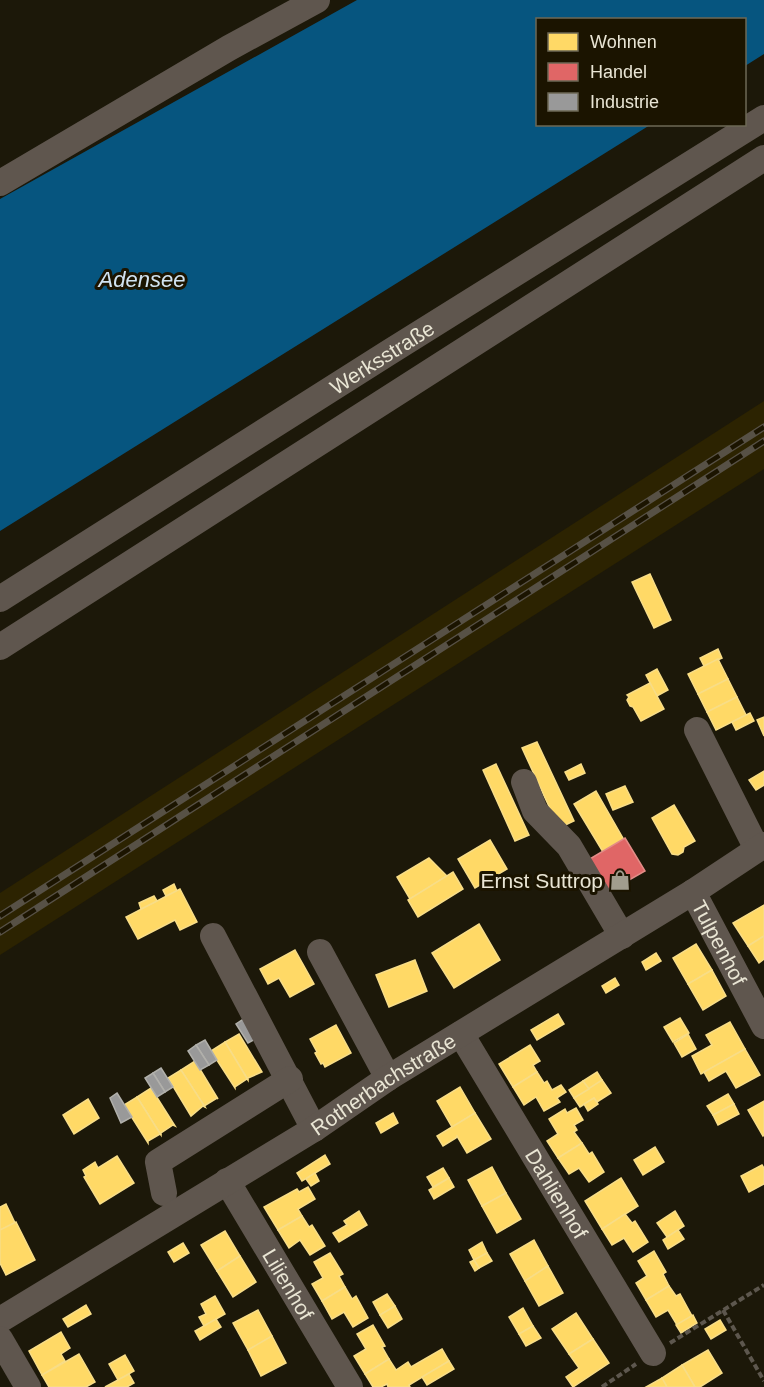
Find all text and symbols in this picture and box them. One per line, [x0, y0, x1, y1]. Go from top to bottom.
legend [536, 18, 746, 126]
text: Wohnen [590, 32, 657, 52]
text: Handel [590, 62, 647, 82]
text: Industrie [590, 92, 659, 112]
water label: Adensee [97, 267, 185, 292]
street label: Werksstraße [325, 316, 438, 398]
shop icon: Ernst Suttrop [608, 868, 632, 892]
place label: Ernst Suttrop [480, 869, 603, 892]
street label: Tulpenhof [688, 896, 752, 989]
street label: Rotherbachstraße [306, 1028, 459, 1139]
street label: Dahlienhof [521, 1144, 593, 1242]
street label: Lilienhof [259, 1245, 319, 1324]

